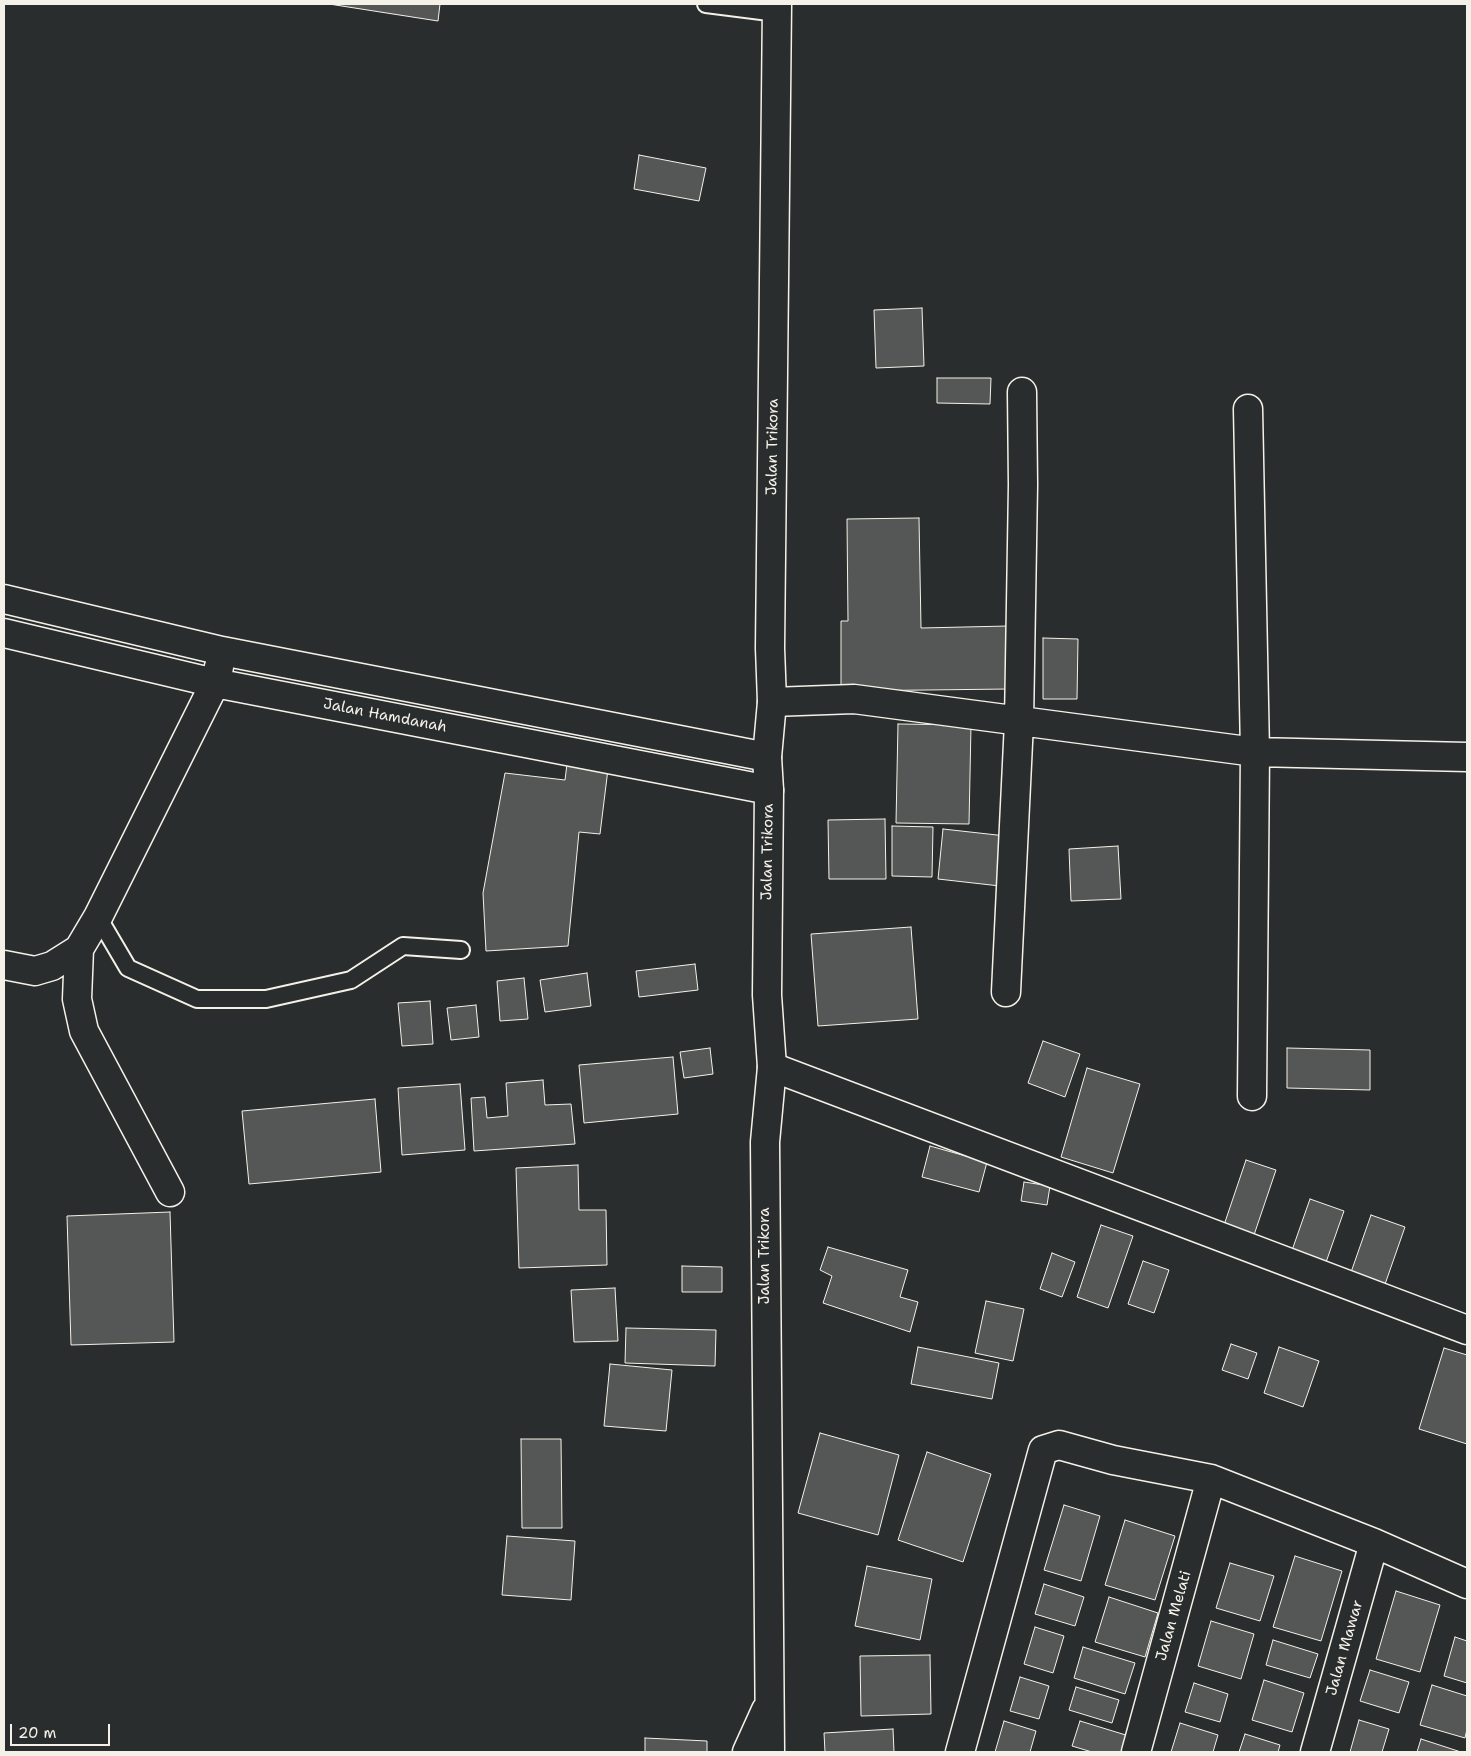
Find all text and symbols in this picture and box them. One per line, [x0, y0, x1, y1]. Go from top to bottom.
street label: Jalan Trikora [763, 398, 783, 496]
street label: Jalan Hamdanah [321, 695, 449, 737]
street label: Jalan Trikora [758, 803, 778, 901]
street label: Jalan Trikora [756, 1208, 774, 1304]
street label: Jalan Melati [1153, 1569, 1195, 1663]
street label: Jalan Mawar [1323, 1598, 1367, 1698]
scale bar [12, 1714, 112, 1746]
text: 20 m [18, 1723, 57, 1743]

